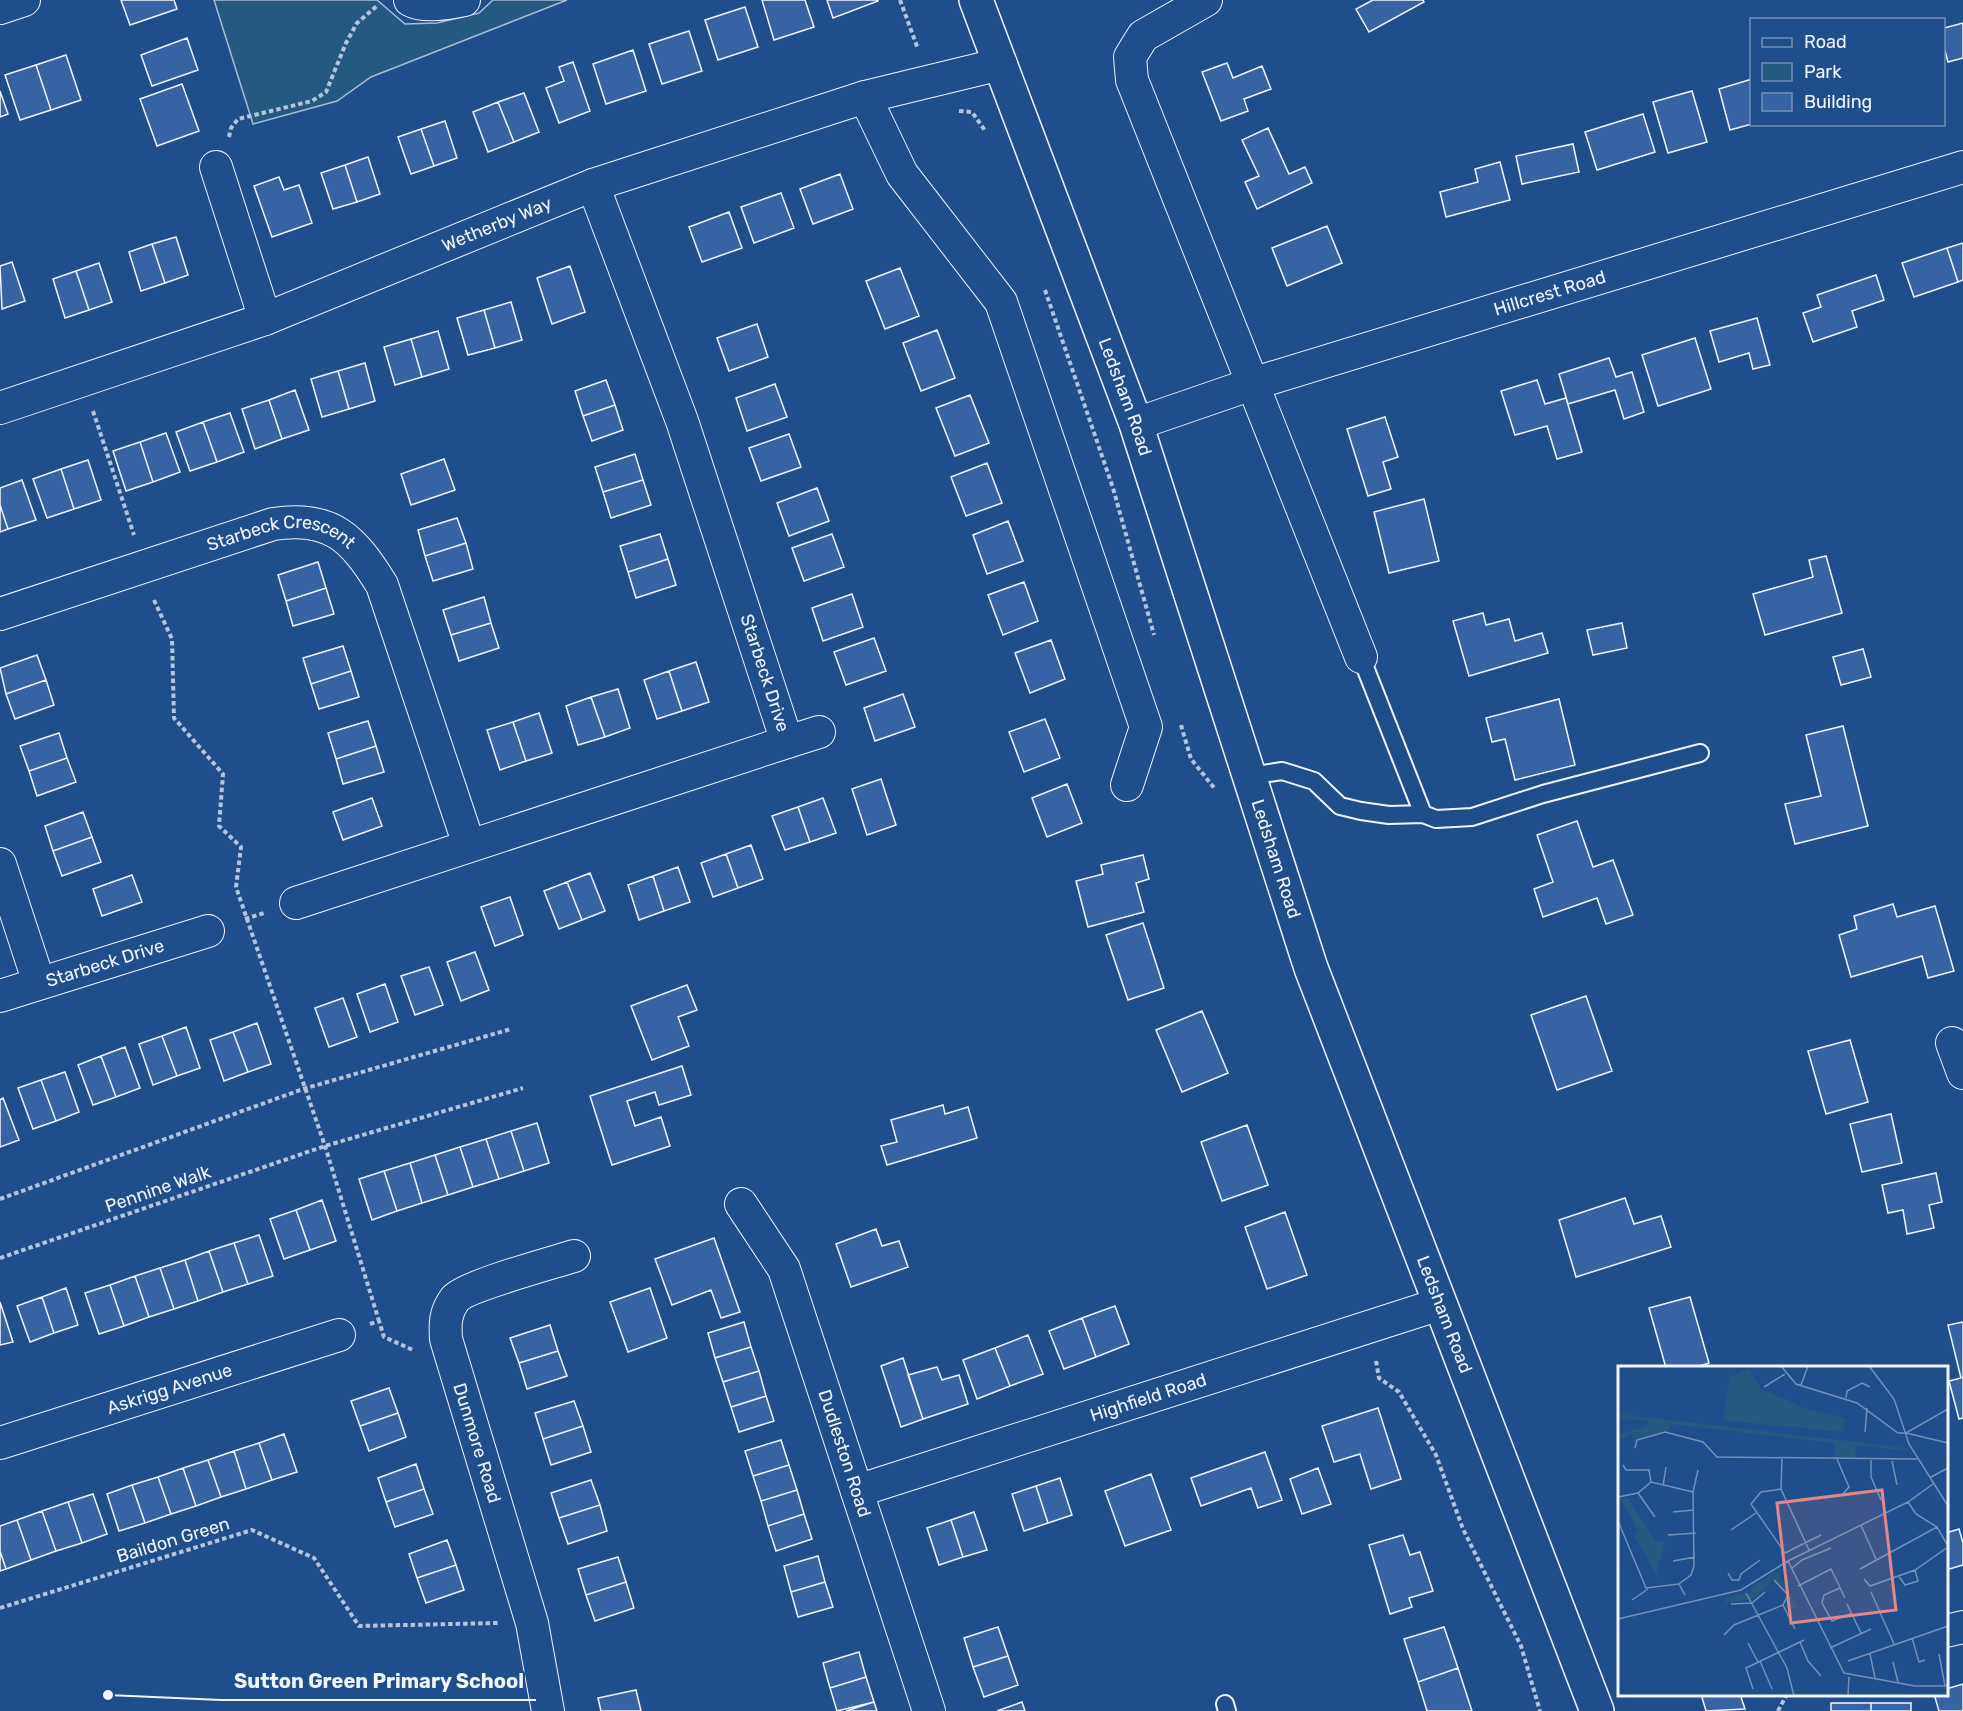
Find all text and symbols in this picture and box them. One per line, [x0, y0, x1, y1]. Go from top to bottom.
legend [1750, 18, 1945, 126]
text: Road [1804, 31, 1847, 53]
text: Park [1804, 61, 1842, 83]
text: Building [1804, 91, 1872, 113]
street label: Wetherby Way [439, 192, 555, 257]
street label: Hillcrest Road [1491, 266, 1608, 321]
street label: Ledsham Road [1094, 335, 1157, 459]
text: Starbeck Crescent [204, 511, 360, 556]
street label: Starbeck Crescent [201, 538, 357, 560]
street label: Starbeck Drive [736, 611, 794, 735]
street label: Ledsham Road [1246, 796, 1305, 921]
street label: Starbeck Drive [43, 934, 167, 992]
street label: Pennine Walk [102, 1160, 214, 1217]
street label: Ledsham Road [1412, 1253, 1477, 1376]
street label: Askrigg Avenue [104, 1359, 235, 1419]
inset map [1618, 1366, 1948, 1696]
street label: Highfield Road [1087, 1369, 1209, 1426]
street label: Dunmore Road [448, 1380, 506, 1506]
street label: Dudleston Road [813, 1387, 876, 1520]
street label: Baildon Green [114, 1512, 232, 1568]
callout: Sutton Green Primary School [221, 1662, 536, 1700]
text: Sutton Green Primary School [234, 1669, 524, 1693]

